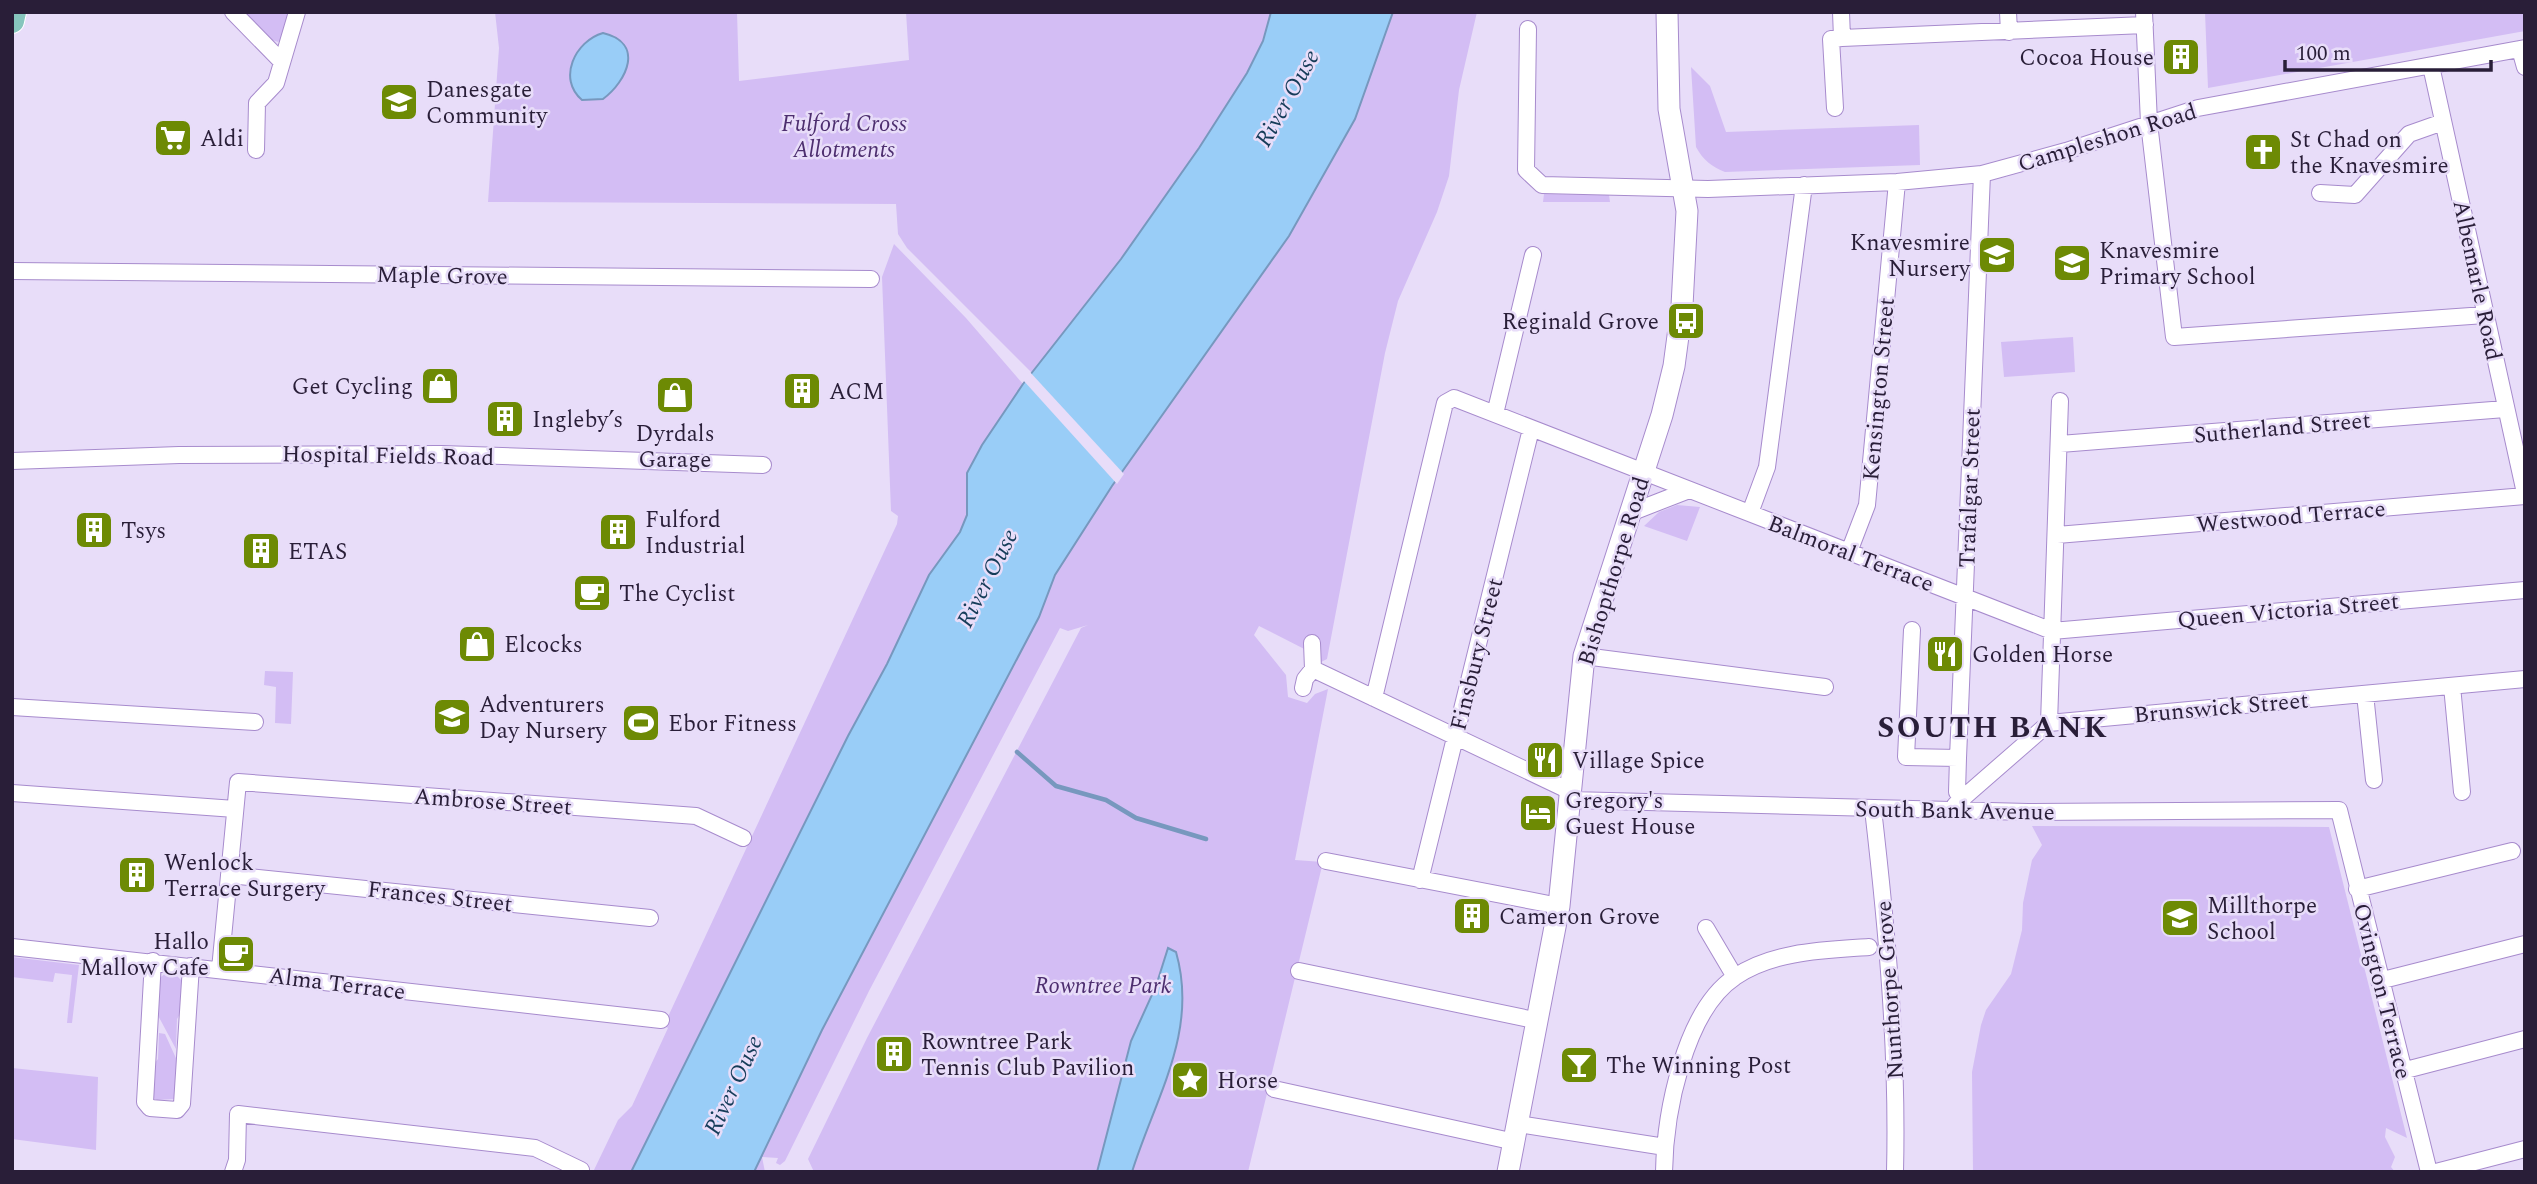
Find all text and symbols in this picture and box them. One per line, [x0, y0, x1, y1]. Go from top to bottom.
scale bar [2285, 28, 2492, 72]
building icon: Cocoa House [2160, 36, 2202, 78]
text: 100 m [2296, 38, 2351, 70]
place label: Cocoa House [2019, 41, 2154, 76]
water label: River Ouse [1246, 43, 1330, 154]
place label: Danesgate Community [426, 73, 548, 134]
school or university icon: Danesgate Community [378, 81, 420, 123]
street label: Campleshon Road [2014, 95, 2201, 182]
park label: Fulford Cross Allotments [781, 107, 907, 168]
supermarket icon: Aldi [152, 117, 194, 159]
place label: Aldi [200, 122, 244, 157]
place label: St Chad on the Knavesmire [2290, 123, 2449, 184]
church icon: St Chad on the Knavesmire [2242, 131, 2284, 173]
street label: Albemarle Road [2442, 197, 2511, 364]
place label: Knavesmire Nursery [1850, 226, 1971, 287]
school or university icon: Knavesmire Nursery [1976, 234, 2018, 276]
place label: Knavesmire Primary School [2099, 234, 2255, 295]
school or university icon: Knavesmire Primary School [2051, 242, 2093, 284]
street label: Maple Grove [376, 258, 508, 295]
street label: Kensington Street [1854, 296, 1905, 482]
bus stop icon: Reginald Grove [1665, 300, 1707, 342]
place label: Reginald Grove [1502, 305, 1659, 340]
shop icon: Get Cycling [419, 365, 461, 407]
place label: Get Cycling [292, 370, 413, 405]
building icon: ACM [781, 370, 823, 412]
shop icon: Dyrdals Garage [654, 374, 696, 416]
place label: ACM [829, 375, 884, 410]
building icon: Ingleby’s [484, 398, 526, 440]
place label: Ingleby’s [532, 403, 623, 438]
street label: Sutherland Street [2192, 403, 2372, 454]
street label: Trafalgar Street [1950, 408, 1991, 568]
place label: Dyrdals Garage [635, 417, 715, 478]
street label: Hospital Fields Road [281, 437, 495, 476]
street label: Bishopthorpe Road [1569, 472, 1660, 670]
street label: Westwood Terrace [2195, 492, 2387, 543]
place label: Fulford Industrial [645, 503, 745, 564]
street label: Balmoral Terrace [1762, 507, 1939, 602]
building icon: Tsys [73, 509, 115, 551]
building icon: Fulford Industrial [597, 511, 639, 553]
place label: Tsys [121, 514, 166, 549]
water label: River Ouse [948, 523, 1028, 634]
building icon: ETAS [240, 530, 282, 572]
place label: ETAS [288, 535, 347, 570]
cafe icon: The Cyclist [571, 572, 613, 614]
street label: Finsbury Street [1442, 574, 1513, 734]
place label: The Cyclist [619, 577, 735, 612]
street label: Queen Victoria Street [2176, 584, 2400, 639]
shop icon: Elcocks [456, 623, 498, 665]
place label: Elcocks [504, 628, 583, 663]
restaurant icon: Golden Horse [1924, 633, 1966, 675]
place label: Golden Horse [1972, 638, 2113, 673]
street label: Brunswick Street [2132, 683, 2310, 734]
place label: Adventurers Day Nursery [479, 688, 607, 749]
school or university icon: Adventurers Day Nursery [431, 696, 473, 738]
sports icon: Ebor Fitness [620, 702, 662, 744]
district label: SOUTH BANK [1877, 705, 2109, 751]
place label: Ebor Fitness [668, 707, 797, 742]
restaurant icon: Village Spice [1524, 739, 1566, 781]
place label: Village Spice [1572, 744, 1705, 779]
street label: Ambrose Street [413, 780, 573, 825]
place label: Gregory's Guest House [1565, 784, 1695, 845]
hotel icon: Gregory's Guest House [1517, 792, 1559, 834]
street label: South Bank Avenue [1855, 792, 2055, 831]
place label: Wenlock Terrace Surgery [164, 846, 326, 907]
building icon: Wenlock Terrace Surgery [116, 854, 158, 896]
street label: Frances Street [366, 872, 514, 923]
place label: Millthorpe School [2207, 889, 2317, 950]
building icon: Cameron Grove [1451, 895, 1493, 937]
school or university icon: Millthorpe School [2159, 897, 2201, 939]
street label: Nunthorpe Grove [1867, 899, 1914, 1080]
place label: Cameron Grove [1499, 900, 1660, 935]
street label: Ovington Terrace [2343, 900, 2420, 1083]
place label: Hallo Mallow Cafe [80, 925, 209, 986]
cafe icon: Hallo Mallow Cafe [215, 933, 257, 975]
street label: Alma Terrace [266, 959, 407, 1010]
park label: Rowntree Park [1034, 969, 1172, 1004]
place label: Rowntree Park Tennis Club Pavilion [921, 1025, 1135, 1086]
water label: River Ouse [695, 1029, 773, 1141]
building icon: Rowntree Park Tennis Club Pavilion [873, 1033, 915, 1075]
bar icon: The Winning Post [1558, 1044, 1600, 1086]
place label: The Winning Post [1606, 1049, 1791, 1084]
place icon: Horse [1169, 1059, 1211, 1101]
place label: Horse [1217, 1064, 1278, 1099]

